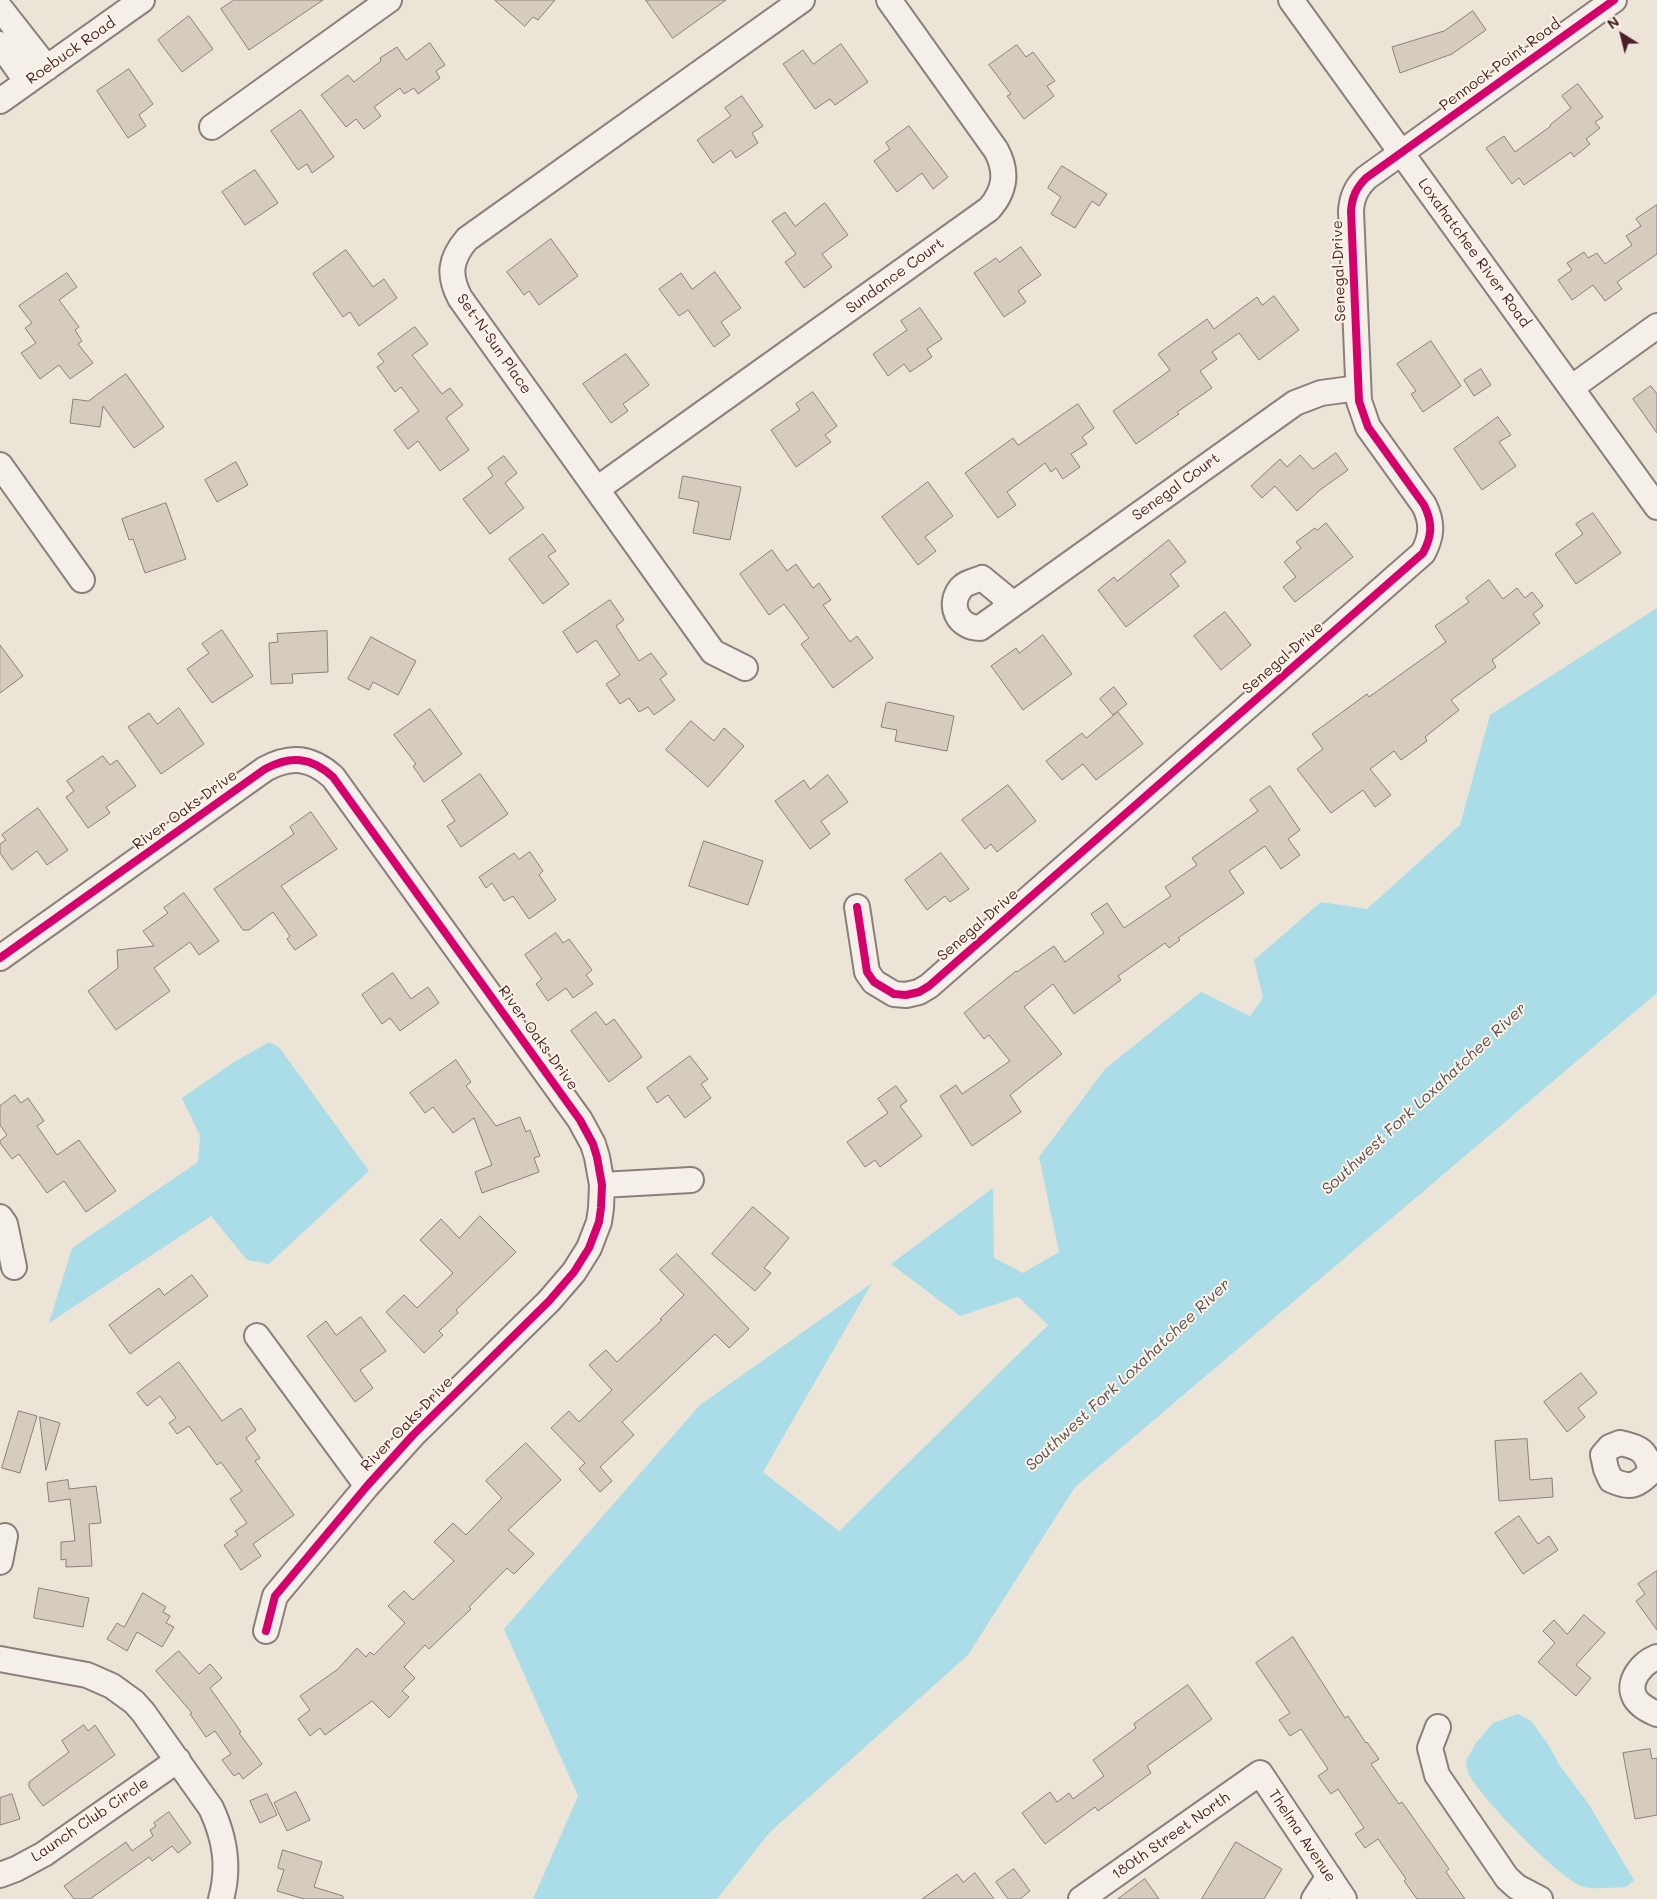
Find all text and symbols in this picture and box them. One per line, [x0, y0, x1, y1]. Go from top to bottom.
north arrow [1597, 10, 1647, 60]
text: N [1603, 12, 1623, 33]
street label: Roebuck Road [23, 14, 119, 88]
street label: Pennock Point Road [1436, 15, 1564, 115]
street label: Loxahatchee River Road [1414, 175, 1534, 331]
street label: Senegal Drive [1328, 220, 1350, 322]
street label: Sundance Court [842, 234, 948, 318]
street label: Set-N-Sun Place [453, 290, 535, 398]
street label: Senegal Court [1129, 449, 1223, 525]
street label: Senegal Drive [1239, 618, 1327, 698]
street label: River Oaks Drive [129, 766, 241, 854]
street label: Senegal Drive [934, 885, 1022, 965]
street label: River Oaks Drive [494, 982, 582, 1094]
water label: Southwest Fork Loxahatchee River [1318, 999, 1530, 1199]
water label: Southwest Fork Loxahatchee River [1022, 1275, 1234, 1475]
street label: River Oaks Drive [357, 1373, 457, 1475]
street label: Launch Club Circle [28, 1774, 152, 1866]
street label: Thelma Avenue [1264, 1786, 1340, 1886]
street label: 180th Street North [1108, 1788, 1234, 1884]

